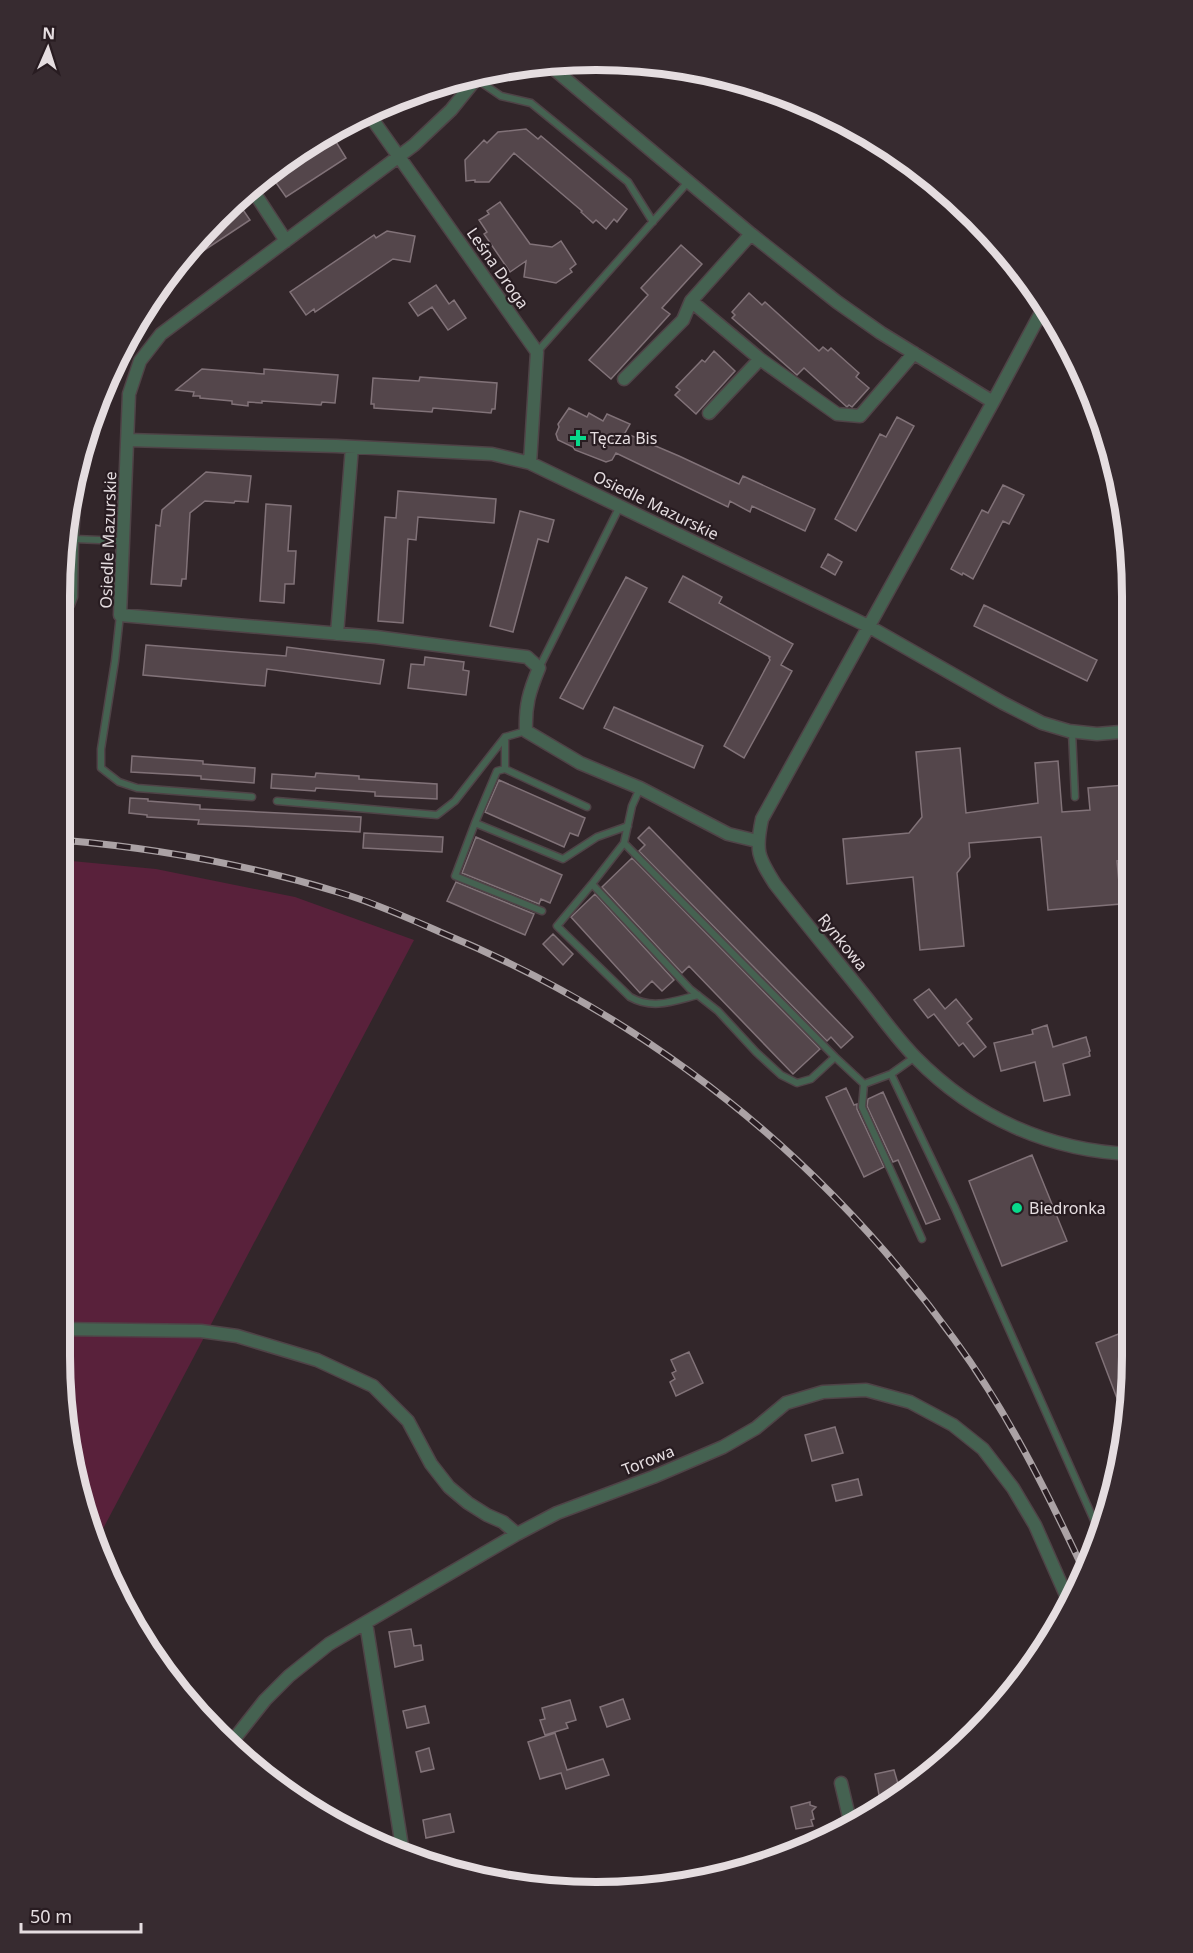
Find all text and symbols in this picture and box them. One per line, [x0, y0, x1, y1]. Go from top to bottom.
north arrow [18, 18, 78, 78]
text: N [42, 22, 56, 44]
street label: Leśna Droga [462, 223, 534, 313]
place label: Tęcza Bis [590, 427, 657, 449]
marker: Tęcza Bis [571, 431, 585, 445]
street label: Osiedle Mazurskie [589, 465, 723, 545]
street label: Osiedle Mazurskie [95, 471, 121, 609]
street label: Rynkowa [813, 909, 873, 975]
place label: Biedronka [1029, 1197, 1106, 1219]
marker: Biedronka [1010, 1201, 1024, 1215]
street label: Torowa [619, 1440, 677, 1480]
scale bar [21, 1896, 141, 1934]
text: 50 m [30, 1904, 72, 1928]

